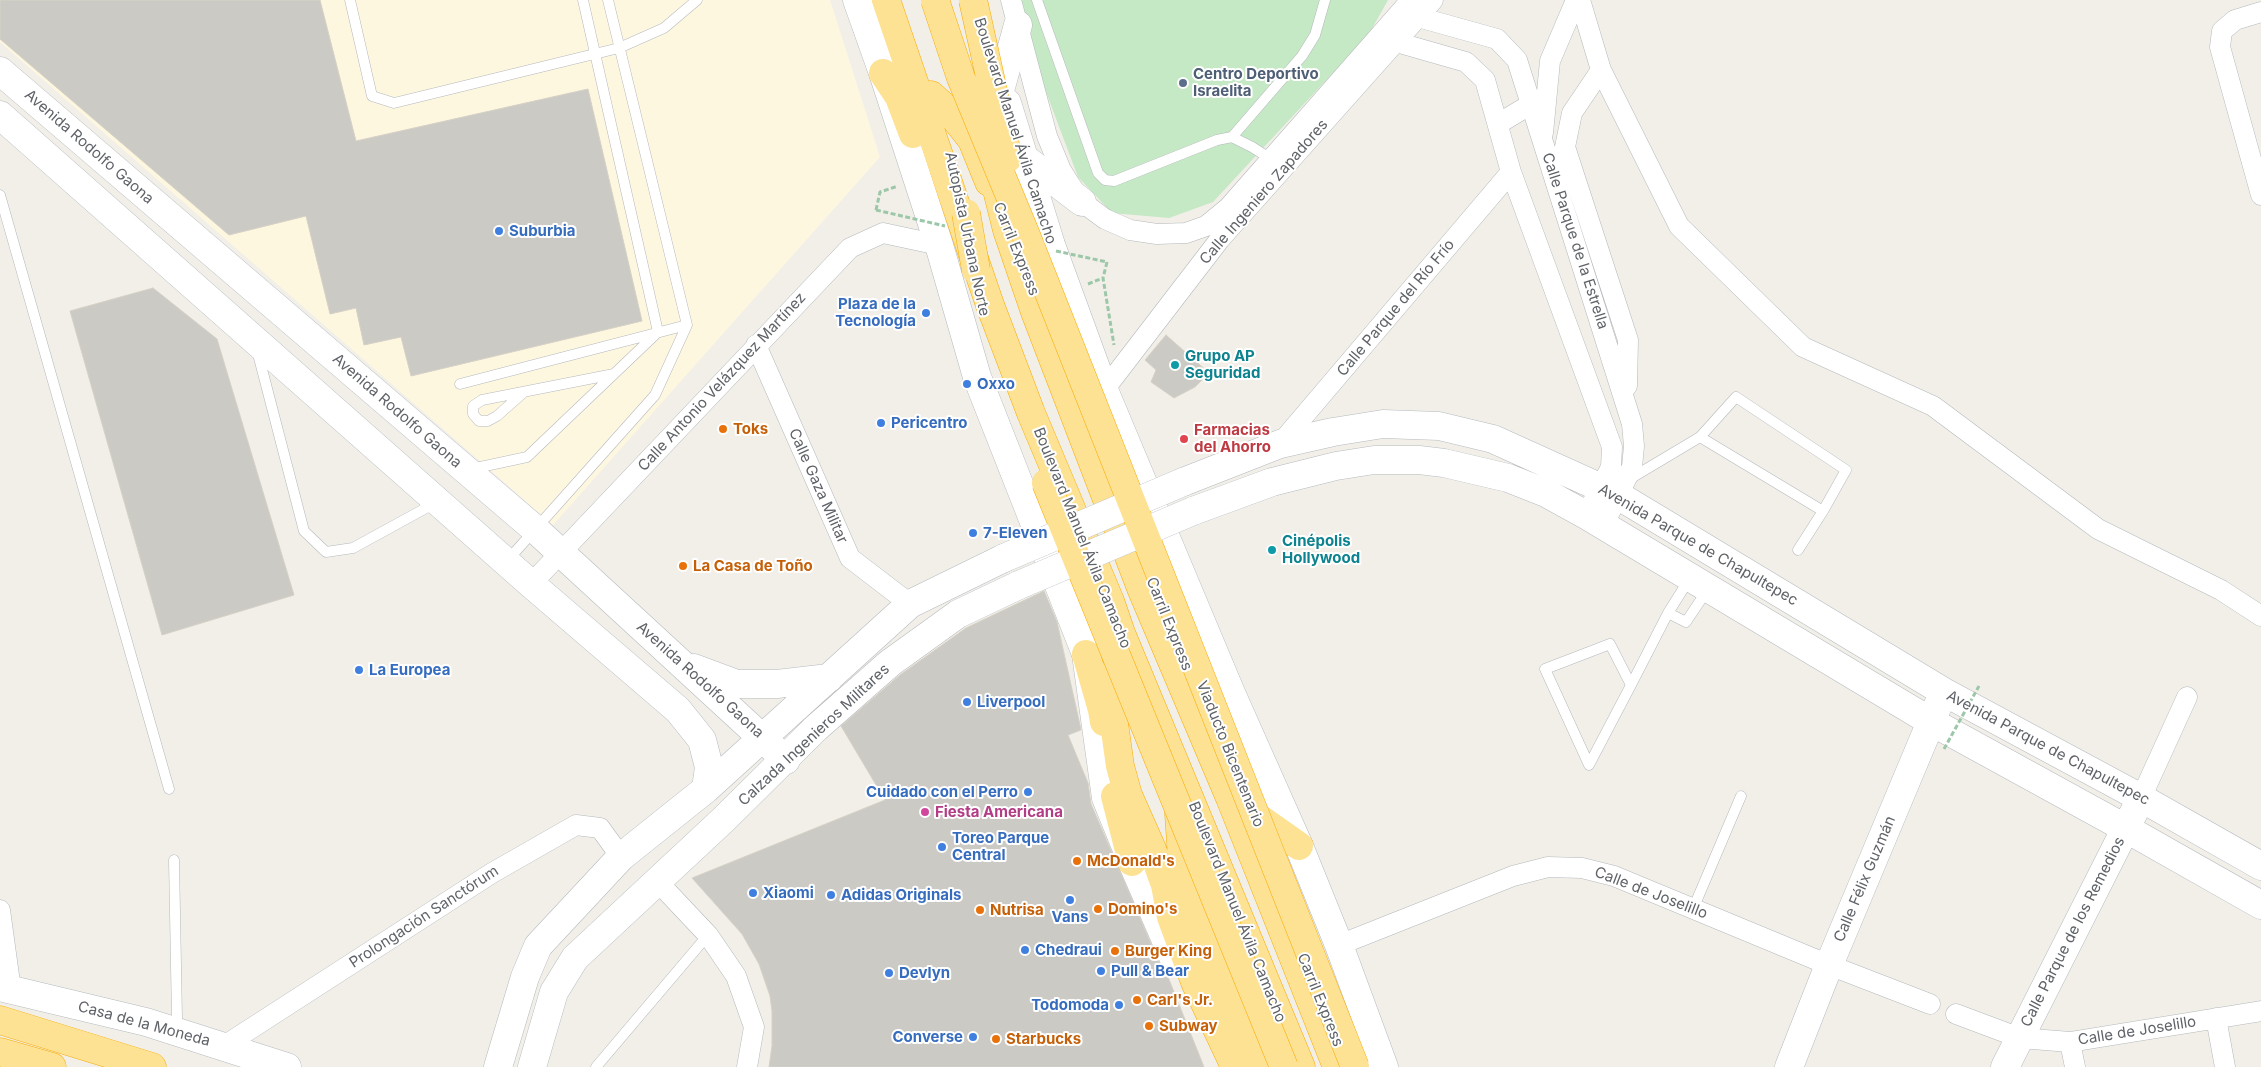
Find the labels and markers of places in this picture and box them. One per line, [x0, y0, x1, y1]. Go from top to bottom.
place label: Centro Deportivo Israelita [1193, 65, 1319, 100]
marker: Centro Deportivo Israelita [1177, 77, 1189, 89]
place label: Suburbia [509, 222, 576, 240]
marker: Suburbia [493, 225, 505, 237]
place label: Plaza de la Tecnología [835, 295, 916, 330]
marker: Plaza de la Tecnología [920, 307, 932, 319]
place label: Grupo AP Seguridad [1185, 347, 1260, 382]
marker: Grupo AP Seguridad [1169, 359, 1181, 371]
place label: Oxxo [977, 375, 1015, 393]
marker: Oxxo [961, 378, 973, 390]
place label: Pericentro [891, 414, 967, 432]
marker: Pericentro [875, 417, 887, 429]
place label: Toks [733, 420, 768, 438]
place label: Farmacias del Ahorro [1194, 421, 1271, 456]
marker: Toks [717, 423, 729, 435]
marker: Farmacias del Ahorro [1178, 433, 1190, 445]
place label: 7-Eleven [983, 524, 1048, 542]
marker: 7-Eleven [967, 527, 979, 539]
place label: Cinépolis Hollywood [1282, 532, 1360, 567]
marker: Cinépolis Hollywood [1266, 544, 1278, 556]
place label: La Casa de Toño [693, 557, 813, 575]
marker: La Casa de Toño [677, 560, 689, 572]
place label: La Europea [369, 661, 450, 679]
marker: La Europea [353, 664, 365, 676]
place label: Liverpool [977, 693, 1045, 711]
marker: Liverpool [961, 696, 973, 708]
place label: Cuidado con el Perro [866, 783, 1018, 801]
marker: Cuidado con el Perro [1022, 786, 1034, 798]
place label: Fiesta Americana [935, 803, 1063, 821]
marker: Fiesta Americana [919, 806, 931, 818]
place label: Toreo Parque Central [952, 829, 1049, 864]
marker: Toreo Parque Central [936, 841, 948, 853]
place label: McDonald's [1087, 852, 1175, 870]
marker: McDonald's [1071, 855, 1083, 867]
place label: Xiaomi [763, 884, 814, 902]
place label: Adidas Originals [841, 886, 961, 904]
marker: Xiaomi [747, 887, 759, 899]
marker: Adidas Originals [825, 889, 837, 901]
marker: Vans [1064, 894, 1076, 906]
place label: Domino's [1108, 900, 1177, 918]
place label: Nutrisa [990, 901, 1044, 919]
marker: Domino's [1092, 903, 1104, 915]
marker: Nutrisa [974, 904, 986, 916]
place label: Vans [1052, 908, 1088, 926]
place label: Chedraui [1035, 941, 1102, 959]
place label: Burger King [1125, 942, 1212, 960]
marker: Chedraui [1019, 944, 1031, 956]
marker: Burger King [1109, 945, 1121, 957]
place label: Pull & Bear [1111, 962, 1189, 980]
place label: Devlyn [899, 964, 950, 982]
marker: Pull & Bear [1095, 965, 1107, 977]
marker: Devlyn [883, 967, 895, 979]
place label: Carl's Jr. [1147, 991, 1213, 1009]
marker: Carl's Jr. [1131, 994, 1143, 1006]
place label: Todomoda [1031, 996, 1109, 1014]
marker: Todomoda [1113, 999, 1125, 1011]
place label: Subway [1159, 1017, 1218, 1035]
marker: Subway [1143, 1020, 1155, 1032]
place label: Converse [893, 1028, 963, 1046]
place label: Starbucks [1006, 1030, 1081, 1048]
marker: Converse [967, 1031, 979, 1043]
marker: Starbucks [990, 1033, 1002, 1045]

